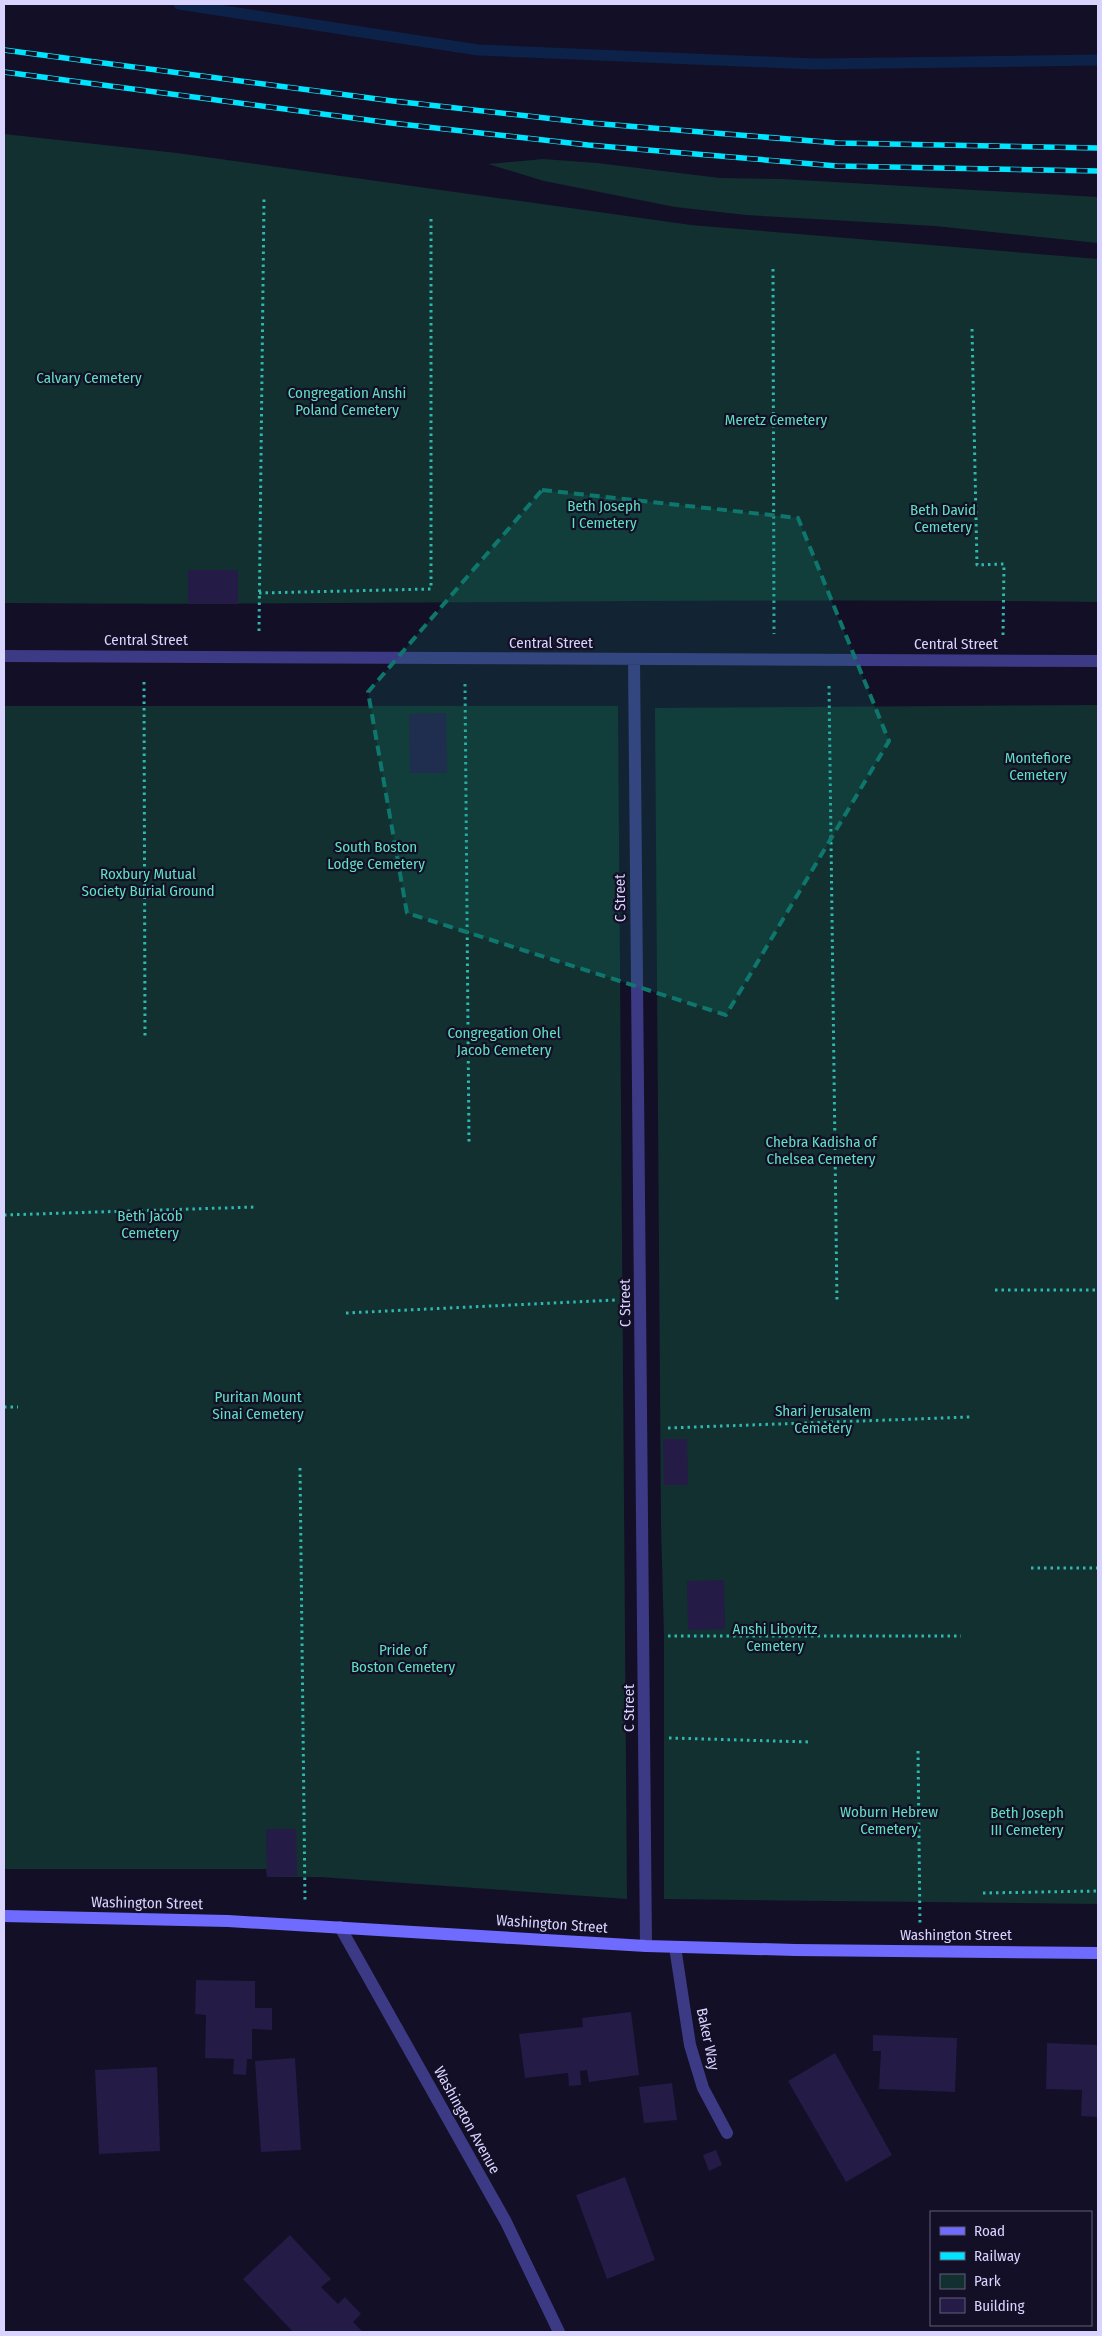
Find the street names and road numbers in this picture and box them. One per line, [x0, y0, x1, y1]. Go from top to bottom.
street label: Central Street [104, 631, 188, 649]
street label: Central Street [509, 634, 593, 652]
street label: Central Street [914, 635, 998, 653]
street label: C Street [611, 874, 629, 922]
street label: C Street [616, 1279, 634, 1327]
street label: C Street [620, 1684, 638, 1732]
street label: Washington Street [91, 1893, 203, 1913]
street label: Washington Street [496, 1911, 609, 1937]
street label: Washington Street [900, 1926, 1012, 1944]
street label: Baker Way [693, 2006, 723, 2072]
street label: Washington Avenue [430, 2063, 504, 2177]

